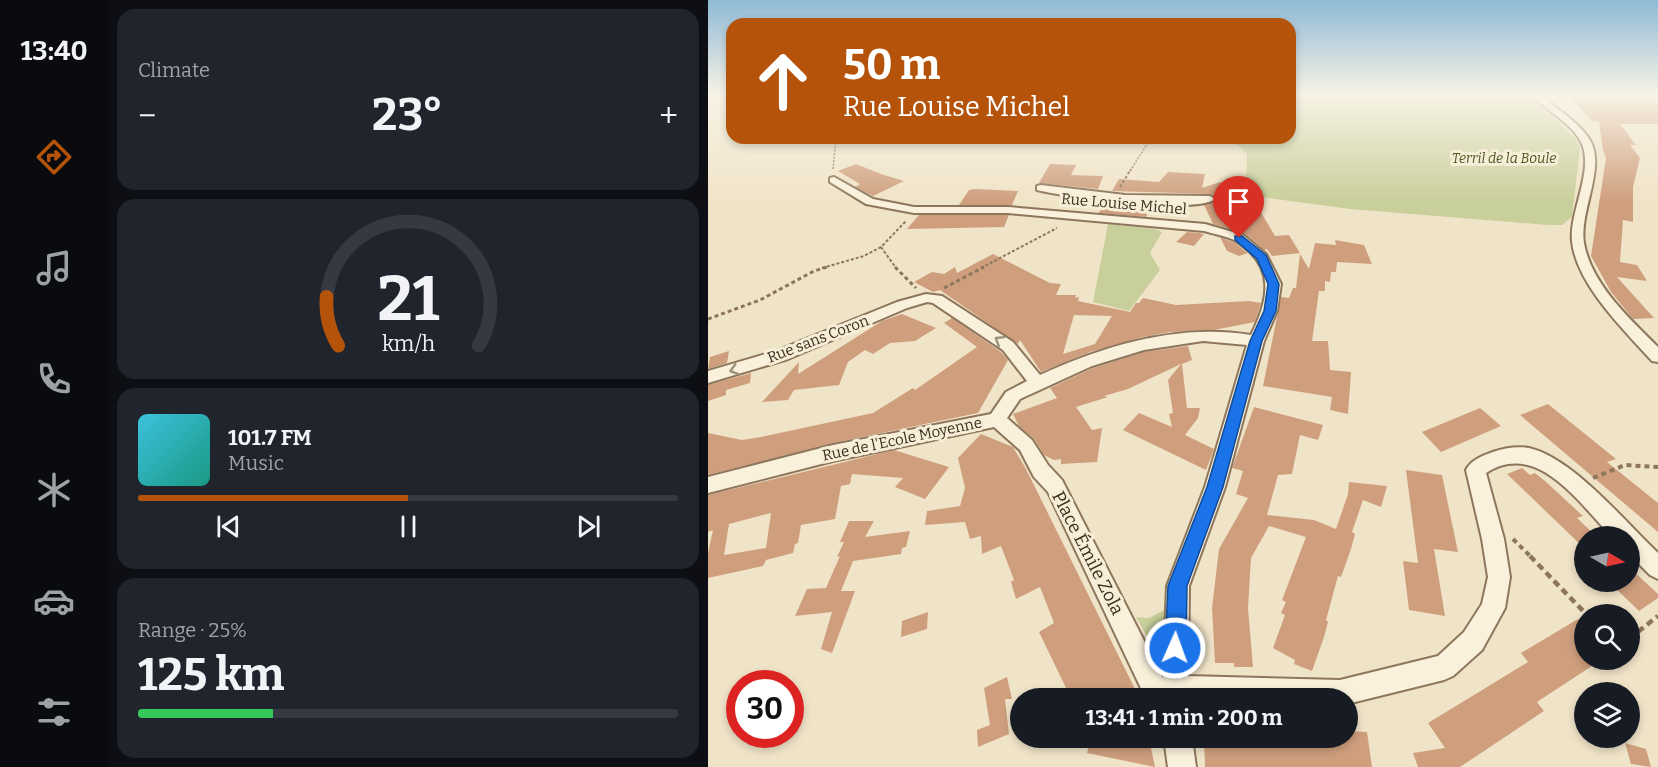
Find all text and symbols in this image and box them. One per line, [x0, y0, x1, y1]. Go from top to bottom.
text: 13:40 [20, 35, 88, 67]
text: 50 m [843, 40, 940, 90]
icon: ahead [744, 42, 822, 120]
text: Climate [138, 58, 210, 82]
text: 23° [372, 88, 443, 142]
text: Rue Louise Michel [843, 91, 1070, 123]
text: − [138, 96, 156, 136]
text: + [659, 96, 678, 136]
icon: directions [33, 136, 75, 178]
park label: Terril de la Boule [1452, 150, 1556, 167]
pin [1213, 176, 1264, 238]
icon: arrive [1222, 185, 1255, 218]
street label: Rue Louise Michel [1060, 190, 1188, 218]
icon: music [33, 247, 75, 289]
text: 21 [377, 262, 439, 337]
street label: Rue sans Coron [765, 311, 872, 367]
text: km/h [381, 331, 435, 357]
one-way arrow [995, 336, 1005, 348]
icon: phone [33, 358, 75, 400]
one-way arrow [729, 362, 739, 375]
street label: Rue de l'Ecole Moyenne [820, 413, 984, 465]
text: 101.7 FM [228, 424, 312, 451]
text: Music [228, 451, 284, 475]
icon: climate [33, 469, 75, 511]
street label: Place Émile Zola [1047, 487, 1130, 619]
icon: previous [212, 510, 245, 543]
icon: pause [392, 510, 425, 543]
icon: next [572, 510, 605, 543]
north arrow [1574, 526, 1640, 592]
map controls [1574, 526, 1640, 748]
icon: car [33, 580, 75, 622]
button: search [1574, 604, 1640, 670]
position arrow [1143, 616, 1207, 680]
text: Range · 25% [138, 618, 247, 642]
text: 125 km [138, 648, 285, 702]
speed limit sign: 30 [726, 670, 804, 748]
button: layers [1574, 682, 1640, 748]
icon: filters [33, 691, 75, 733]
text: 13:41 · 1 min · 200 m [1085, 704, 1283, 731]

